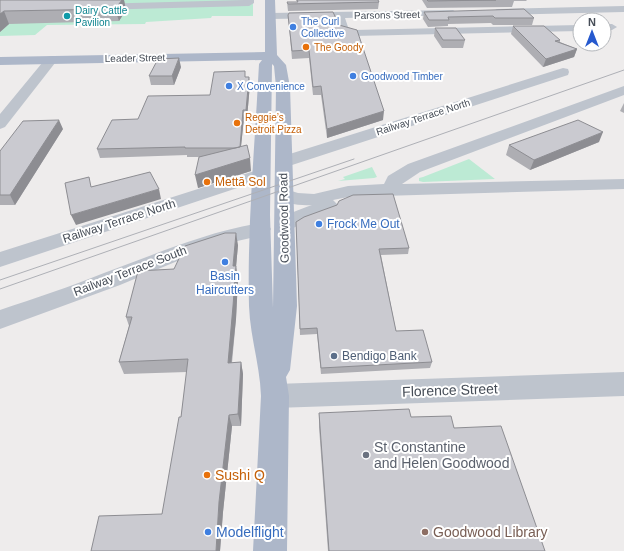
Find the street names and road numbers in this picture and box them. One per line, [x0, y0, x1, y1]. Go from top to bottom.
street label: Parsons Street [354, 9, 420, 21]
street label: Leader Street [105, 52, 166, 64]
street label: Railway Terrace North [375, 97, 471, 137]
street label: Goodwood Road [276, 173, 292, 263]
street label: Railway Terrace North [61, 196, 177, 246]
street label: Railway Terrace South [72, 243, 188, 299]
street label: Florence Street [402, 380, 498, 400]

